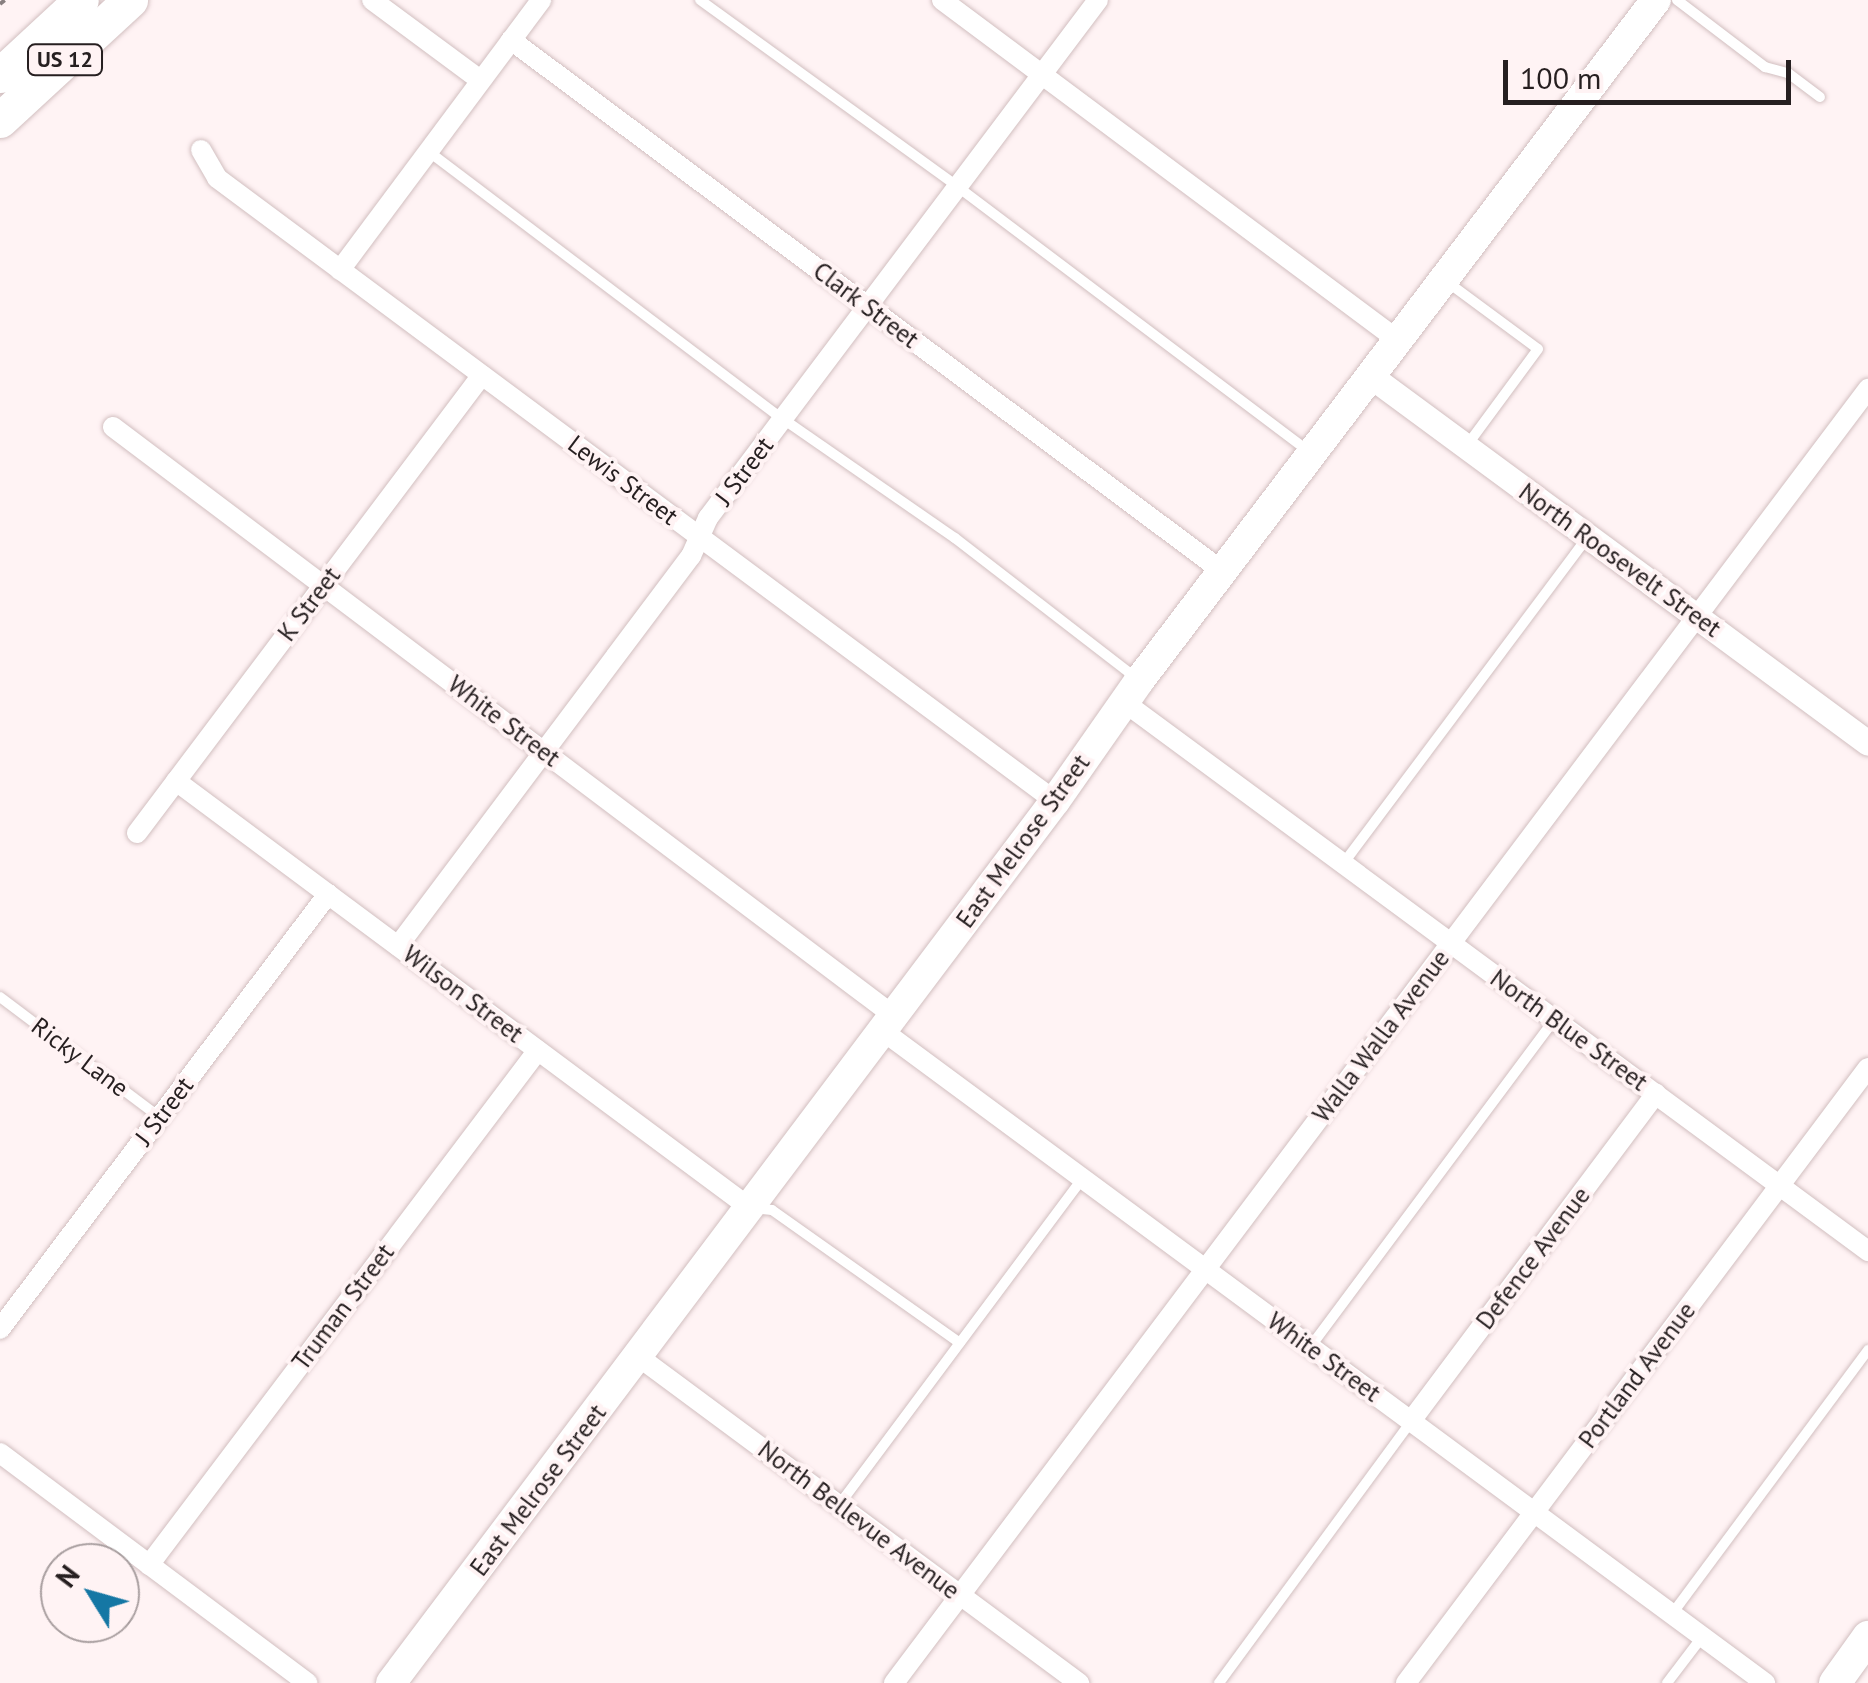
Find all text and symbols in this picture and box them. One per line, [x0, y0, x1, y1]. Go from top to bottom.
scale bar [1508, 40, 1796, 102]
road number: US 12 [25, 43, 105, 77]
text: 100 m [1520, 58, 1601, 97]
street label: Clark Street [807, 255, 925, 355]
street label: Lewis Street [562, 429, 684, 531]
street label: J Street [709, 431, 779, 511]
street label: North Roosevelt Street [1513, 477, 1727, 643]
street label: K Street [271, 561, 347, 647]
street label: White Street [442, 669, 566, 773]
street label: East Melrose Street [950, 748, 1096, 934]
street label: Wilson Street [397, 939, 529, 1049]
street label: Walla Walla Avenue [1306, 943, 1456, 1129]
street label: North Blue Street [1485, 963, 1653, 1097]
street label: Ricky Lane [25, 1011, 135, 1103]
street label: J Street [129, 1071, 199, 1151]
street label: Defence Avenue [1469, 1181, 1597, 1335]
street label: Truman Street [286, 1238, 400, 1376]
street label: Portland Avenue [1572, 1296, 1702, 1454]
street label: White Street [1262, 1306, 1386, 1408]
street label: East Melrose Street [464, 1398, 612, 1582]
street label: North Bellevue Avenue [752, 1434, 966, 1606]
north arrow [40, 1543, 140, 1643]
text: N [47, 1557, 88, 1594]

